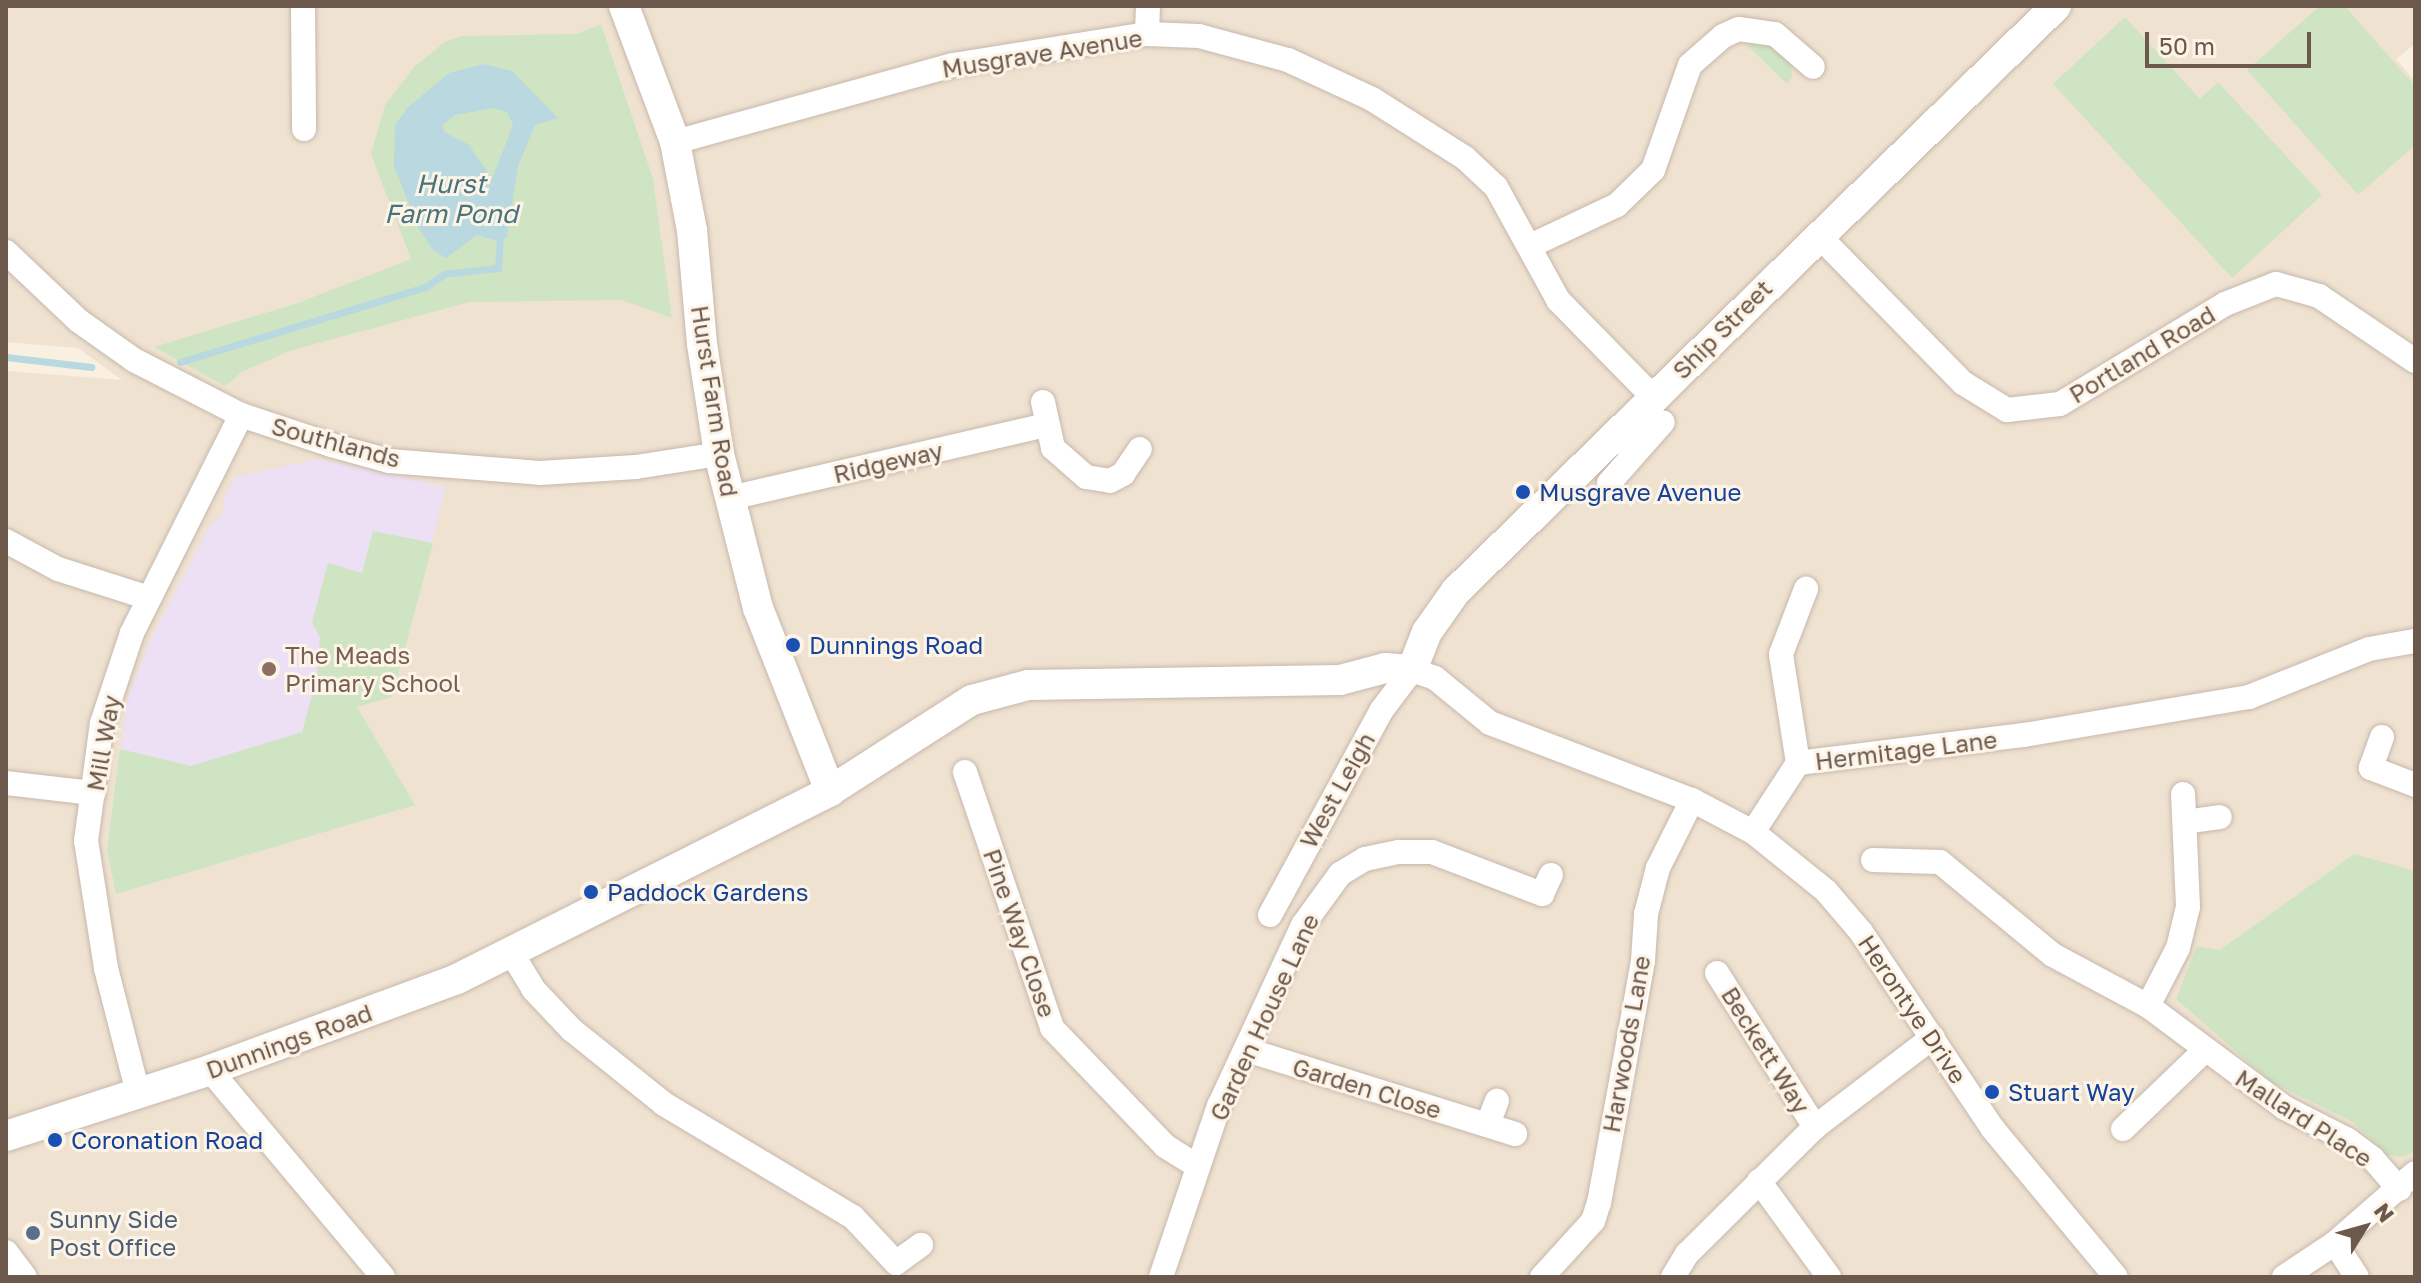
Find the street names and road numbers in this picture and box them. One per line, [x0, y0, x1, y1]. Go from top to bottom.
street label: Musgrave Avenue [940, 23, 1144, 83]
street label: Ship Street [1666, 273, 1778, 385]
street label: Portland Road [2064, 299, 2220, 409]
street label: Hurst Farm Road [686, 303, 744, 499]
street label: Southlands [268, 411, 404, 473]
street label: Ridgeway [830, 435, 946, 489]
street label: Mill Way [80, 693, 126, 793]
street label: Hermitage Lane [1813, 725, 1999, 775]
street label: West Leigh [1293, 727, 1381, 853]
street label: Pine Way Close [978, 845, 1062, 1021]
street label: Garden House Lane [1203, 909, 1325, 1125]
street label: Herontye Drive [1853, 929, 1973, 1089]
street label: Harwoods Lane [1596, 953, 1656, 1135]
street label: Beckett Way [1716, 981, 1816, 1119]
street label: Dunnings Road [202, 998, 376, 1084]
street label: Garden Close [1289, 1052, 1445, 1124]
street label: Mallard Place [2230, 1063, 2378, 1173]

